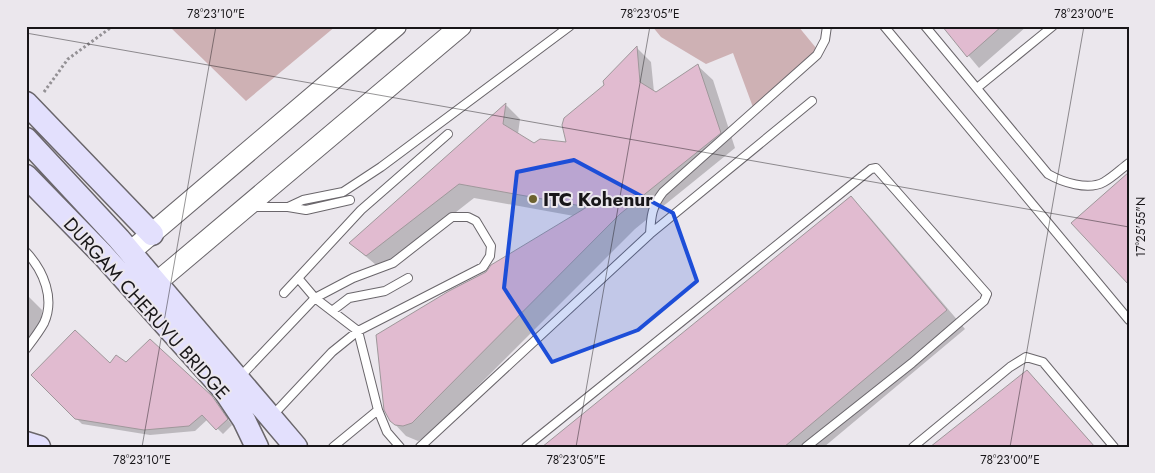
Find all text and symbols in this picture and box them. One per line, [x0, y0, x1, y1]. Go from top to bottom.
text: 78°23'10"E [187, 5, 245, 23]
text: 78°23'05"E [620, 5, 680, 23]
text: 78°23'00"E [1054, 5, 1114, 23]
place label: ITC Kohenur [543, 186, 653, 213]
marker: ITC Kohenur [527, 193, 539, 205]
text: 17°25'55"N [1132, 197, 1150, 257]
street label: DURGAM CHERUVU BRIDGE [57, 211, 236, 405]
text: 78°23'10"E [113, 451, 171, 469]
text: 78°23'05"E [546, 451, 606, 469]
text: 78°23'00"E [980, 451, 1040, 469]

